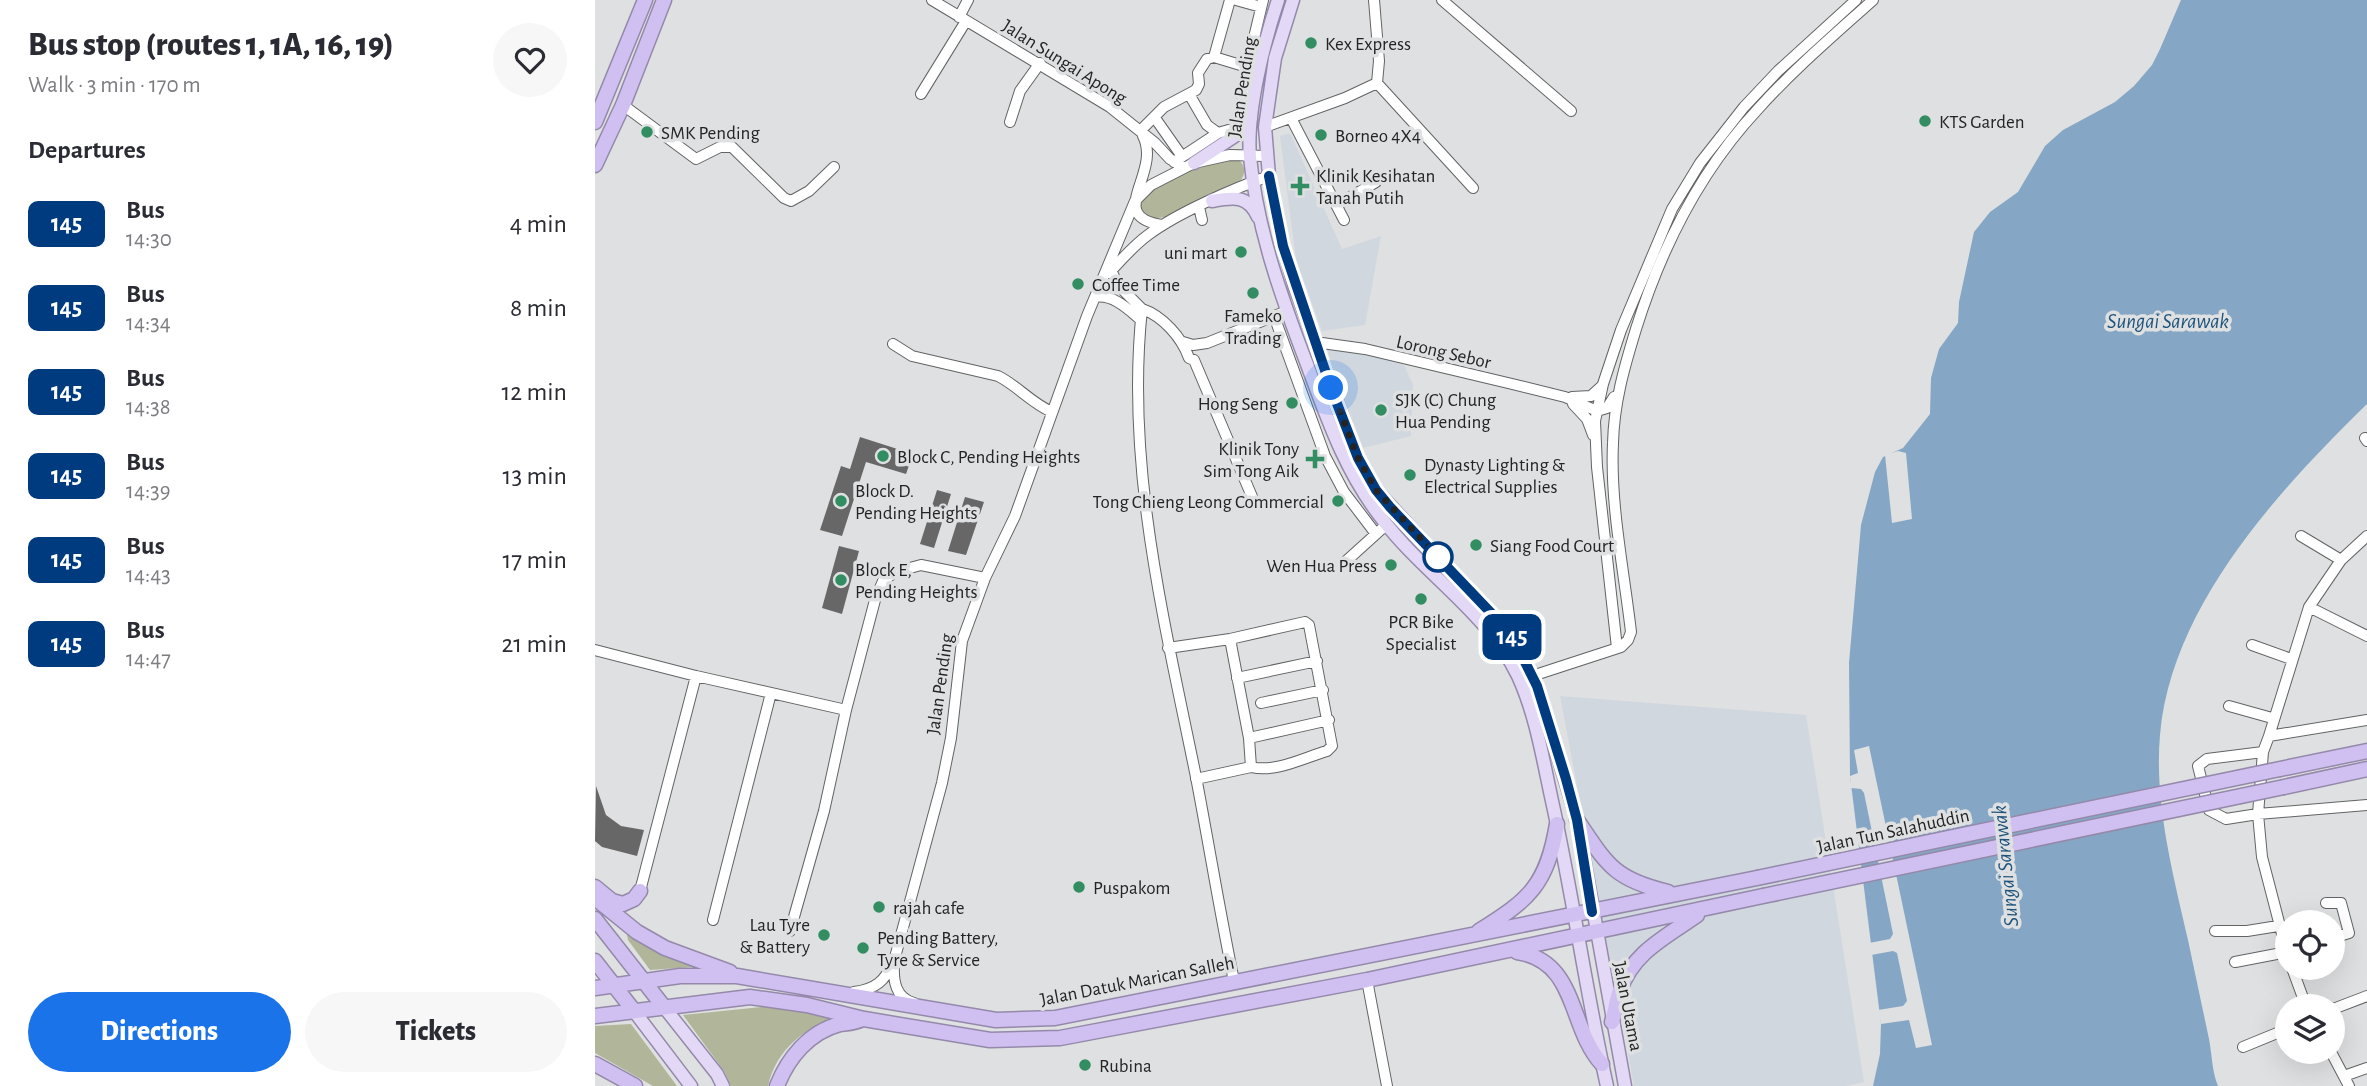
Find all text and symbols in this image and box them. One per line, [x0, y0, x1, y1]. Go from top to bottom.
street label: Jalan Sungai Apong [999, 16, 1130, 109]
button: heart [493, 23, 567, 97]
text: Bus stop (routes 1, 1A, 16, 19) [28, 29, 394, 62]
street label: Jalan Pending [1225, 35, 1260, 139]
marker: Kex Express [1303, 35, 1319, 51]
place label: Kex Express [1325, 35, 1411, 54]
text: Walk · 3 min · 170 m [28, 74, 201, 97]
marker: KTS Garden [1917, 113, 1933, 129]
place label: KTS Garden [1939, 113, 2025, 132]
marker: SMK Pending [639, 124, 655, 140]
place label: SMK Pending [661, 124, 760, 143]
marker: Borneo 4X4 [1313, 127, 1329, 143]
place label: Borneo 4X4 [1335, 127, 1421, 146]
text: Departures [28, 137, 146, 163]
place label: Klinik Kesihatan Tanah Putih [1316, 167, 1435, 208]
marker: Klinik Kesihatan Tanah Putih [1290, 176, 1310, 196]
text: Bus [126, 197, 165, 223]
text: 4 min [510, 211, 567, 237]
text: 145 [51, 212, 82, 236]
text: 14:30 [126, 228, 172, 251]
place label: uni mart [1164, 244, 1227, 263]
marker: uni mart [1233, 244, 1249, 260]
marker: Coffee Time [1070, 276, 1086, 292]
place label: Coffee Time [1092, 276, 1180, 295]
text: Bus [126, 281, 165, 307]
marker: Fameko Trading [1245, 285, 1261, 301]
text: 8 min [510, 295, 567, 321]
text: 145 [51, 296, 82, 320]
place label: Fameko Trading [1224, 307, 1282, 348]
water label: Sungai Sarawak [2107, 311, 2229, 332]
text: 14:34 [126, 312, 171, 335]
street label: Lorong Sebor [1394, 332, 1493, 373]
text: Bus [126, 365, 165, 391]
your location [1313, 370, 1348, 405]
text: 12 min [501, 379, 567, 405]
text: 145 [51, 380, 82, 404]
place label: SJK (C) Chung Hua Pending [1395, 391, 1497, 432]
place label: Hong Seng [1198, 395, 1279, 414]
marker: Hong Seng [1284, 395, 1300, 411]
text: 14:38 [126, 396, 171, 419]
marker: SJK (C) Chung Hua Pending [1373, 402, 1389, 418]
place label: Klinik Tony Sim Tong Aik [1203, 440, 1299, 481]
marker: Block C, Pending Heights [875, 448, 891, 464]
place label: Block C, Pending Heights [897, 448, 1080, 467]
text: Bus [126, 449, 165, 475]
marker: Klinik Tony Sim Tong Aik [1305, 449, 1325, 469]
place label: Dynasty Lighting & Electrical Supplies [1424, 456, 1565, 497]
text: 13 min [503, 463, 567, 489]
text: 145 [51, 464, 82, 488]
marker: Dynasty Lighting & Electrical Supplies [1402, 467, 1418, 483]
text: 14:39 [126, 480, 171, 503]
place label: Block D. Pending Heights [855, 482, 977, 523]
marker: Block D. Pending Heights [833, 493, 849, 509]
place label: Tong Chieng Leong Commercial [1092, 493, 1324, 512]
marker: Tong Chieng Leong Commercial [1330, 493, 1346, 509]
text: Bus [126, 533, 165, 559]
marker: Siang Food Court [1468, 537, 1484, 553]
place label: Siang Food Court [1490, 537, 1614, 556]
unlabelled marker [1423, 542, 1453, 572]
text: 17 min [502, 547, 567, 573]
text: 145 [51, 548, 82, 572]
place label: Wen Hua Press [1266, 557, 1377, 576]
marker: Wen Hua Press [1383, 557, 1399, 573]
place label: Block E, Pending Heights [855, 561, 977, 602]
text: 14:43 [126, 564, 171, 587]
marker: Block E, Pending Heights [833, 572, 849, 588]
marker: PCR Bike Specialist [1413, 591, 1429, 607]
place label: PCR Bike Specialist [1386, 613, 1456, 654]
line badge: 145 [1472, 614, 1552, 660]
text: Bus [126, 617, 165, 643]
text: 145 [1496, 625, 1528, 649]
text: 21 min [501, 631, 567, 657]
text: 145 [51, 632, 82, 656]
street label: Jalan Pending [924, 632, 957, 736]
text: 14:47 [126, 648, 171, 671]
water label: Sungai Sarawak [1989, 804, 2022, 928]
street label: Jalan Tun Salahuddin [1815, 806, 1971, 857]
marker: Puspakom [1071, 879, 1087, 895]
place label: Puspakom [1093, 879, 1170, 898]
marker: rajah cafe [871, 899, 887, 915]
place label: rajah cafe [893, 899, 964, 918]
map controls [2275, 910, 2345, 1064]
button: locate [2275, 910, 2345, 980]
place label: Lau Tyre & Battery [740, 916, 810, 957]
marker: Lau Tyre & Battery [816, 927, 832, 943]
place label: Pending Battery, Tyre & Service [877, 929, 998, 970]
marker: Pending Battery, Tyre & Service [855, 940, 871, 956]
street label: Jalan Datuk Marican Salleh [1039, 953, 1236, 1010]
street label: Jalan Utama [1610, 960, 1646, 1053]
button: Directions [28, 992, 291, 1072]
button: Tickets [305, 992, 567, 1072]
button: layers [2275, 994, 2345, 1064]
marker: Rubina [1077, 1057, 1093, 1073]
place label: Rubina [1099, 1057, 1152, 1076]

